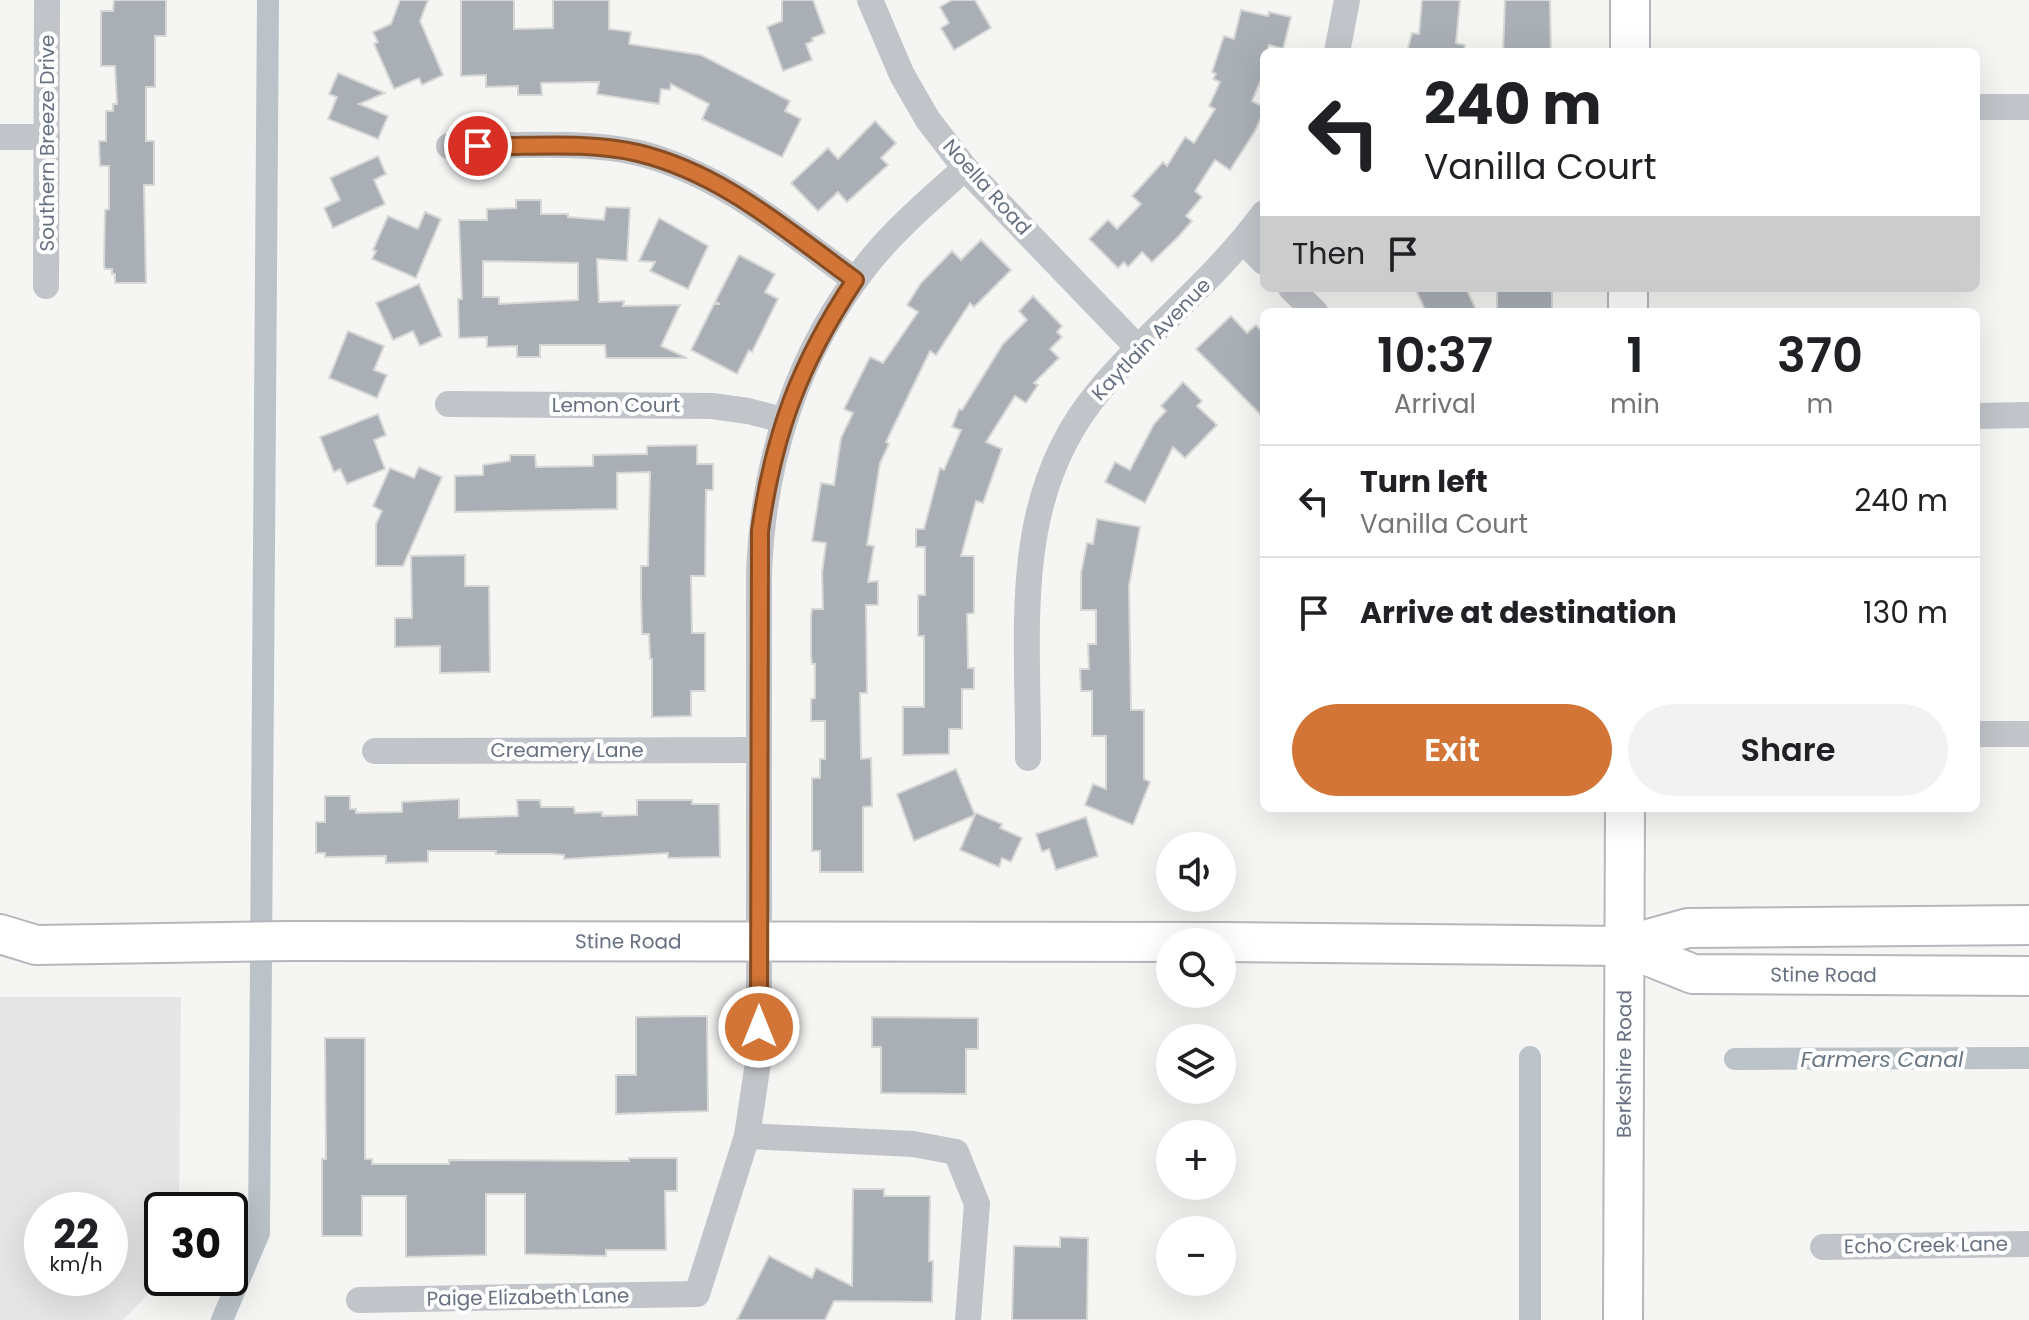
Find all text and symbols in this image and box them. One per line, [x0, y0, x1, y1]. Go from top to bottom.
street label: Southern Breeze Drive [33, 35, 61, 251]
text: 240 m [1424, 65, 1602, 144]
icon: left [1292, 80, 1396, 184]
pin [444, 112, 512, 180]
icon: arrive [456, 124, 500, 168]
street label: Noella Road [936, 133, 1038, 241]
text: Vanilla Court [1424, 141, 1657, 192]
text: Then [1292, 232, 1365, 275]
icon: arrive [1381, 232, 1425, 276]
street label: Kaytlain Avenue [1085, 271, 1217, 407]
text: 10:37 [1377, 322, 1493, 389]
text: 1 [1626, 322, 1644, 389]
text: 370 [1777, 322, 1863, 389]
text: Arrival [1394, 386, 1476, 422]
text: min [1610, 386, 1660, 422]
text: m [1807, 386, 1833, 422]
street label: Lemon Court [552, 391, 680, 419]
text: Turn left [1360, 460, 1488, 503]
icon: left [1292, 479, 1336, 523]
text: 240 m [1854, 479, 1948, 522]
text: Vanilla Court [1360, 506, 1528, 542]
icon: arrive [1292, 591, 1336, 635]
text: Arrive at destination [1360, 591, 1677, 634]
text: 130 m [1863, 591, 1948, 634]
button: Exit [1292, 704, 1612, 796]
button: Share [1628, 704, 1948, 796]
street label: Creamery Lane [490, 736, 644, 764]
map controls [1156, 832, 1236, 1296]
button: sound [1156, 832, 1236, 912]
street label: Stine Road [575, 927, 682, 955]
button: search [1156, 928, 1236, 1008]
street label: Stine Road [1770, 960, 1877, 989]
position arrow [717, 985, 801, 1069]
street label: Berkshire Road [1610, 990, 1638, 1138]
button: layers [1156, 1024, 1236, 1104]
water label: Farmers Canal [1801, 1044, 1964, 1075]
button: + [1156, 1120, 1236, 1200]
speed limit sign: 30 [144, 1192, 248, 1296]
text: 22 [53, 1206, 99, 1262]
button: − [1156, 1216, 1236, 1296]
street label: Echo Creek Lane [1844, 1230, 2008, 1260]
text: km/h [49, 1250, 103, 1278]
street label: Paige Elizabeth Lane [426, 1281, 630, 1313]

